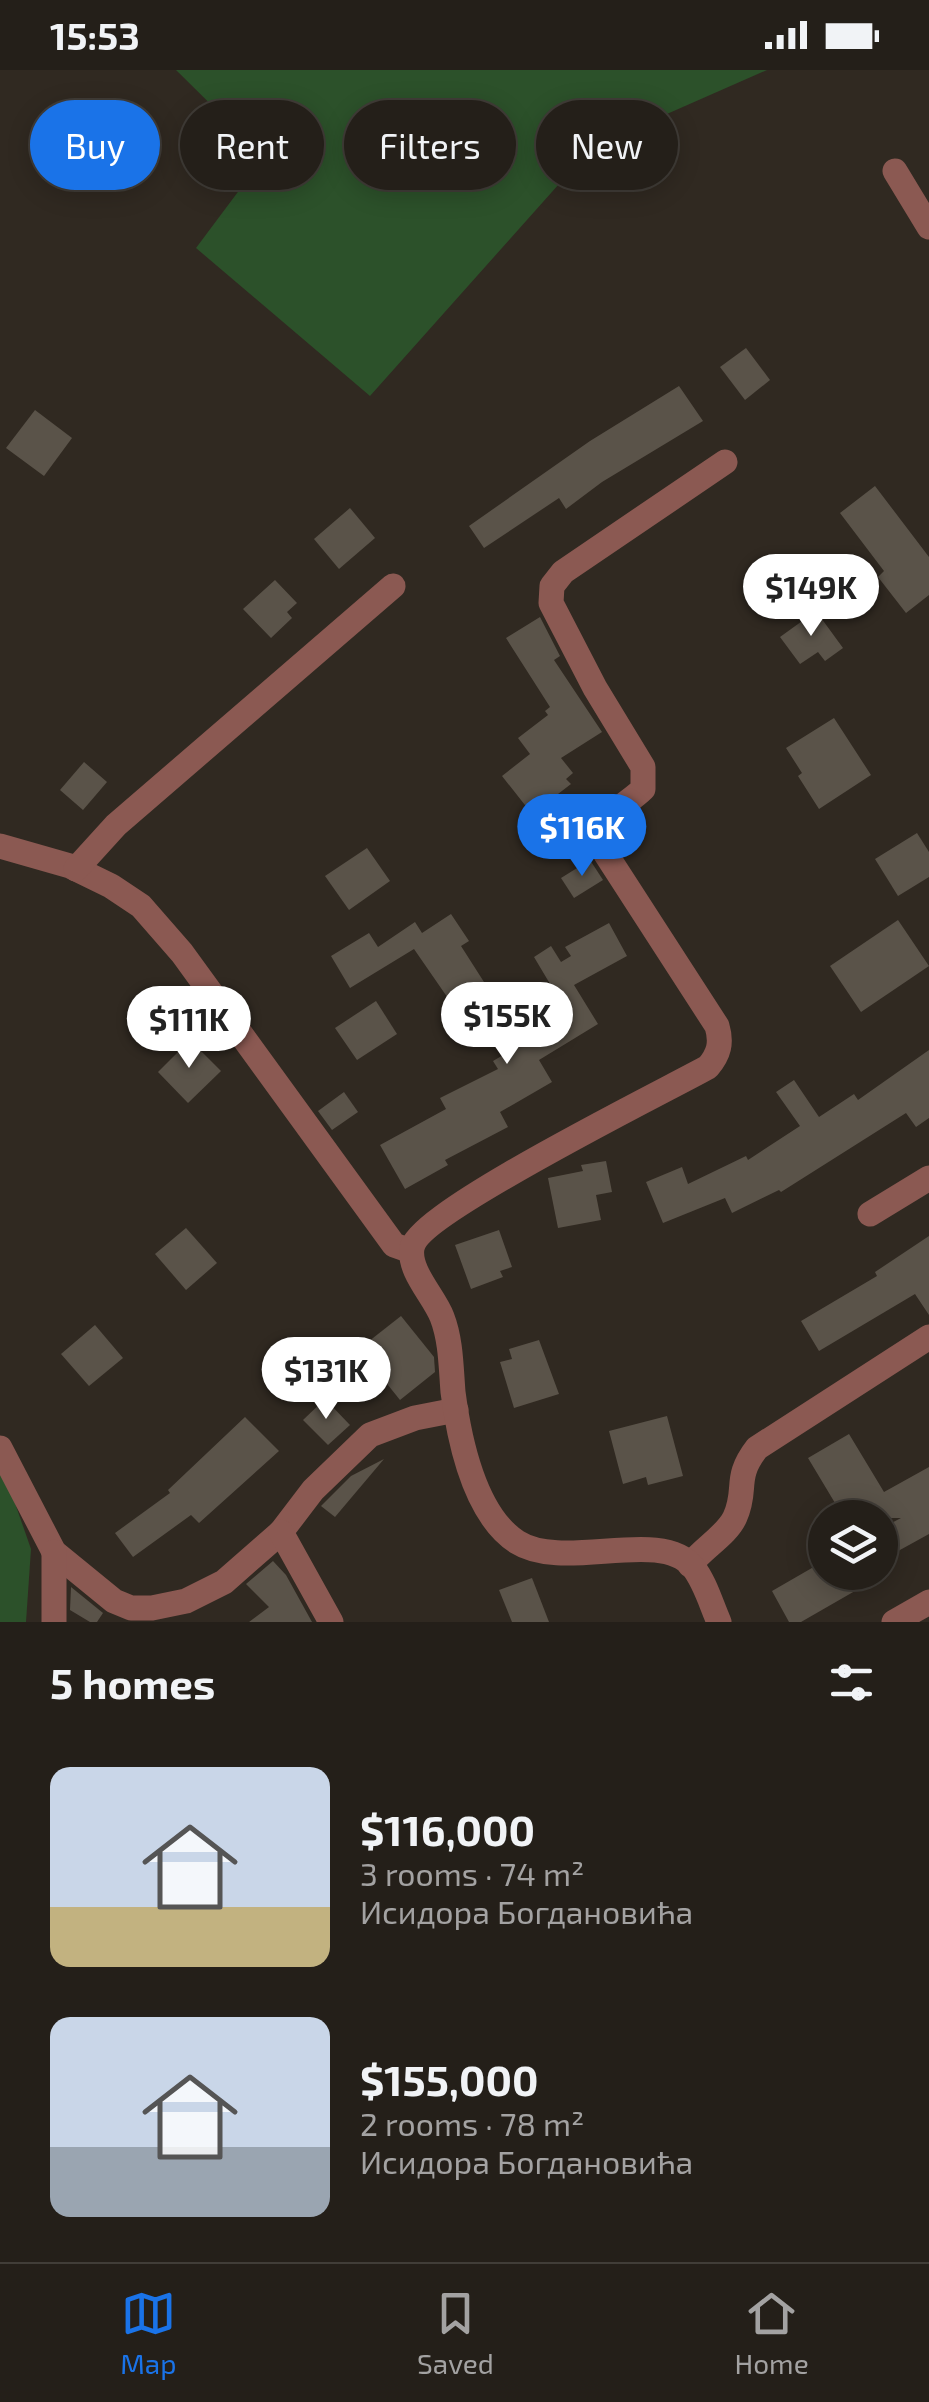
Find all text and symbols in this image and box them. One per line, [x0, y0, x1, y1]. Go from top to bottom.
text: 15:53 [50, 12, 140, 58]
chip: Buy [30, 100, 160, 190]
chip: Rent [180, 100, 324, 190]
chip: Filters [344, 100, 516, 190]
chip: New [536, 100, 678, 190]
pin: $149K [741, 554, 881, 639]
text: $149K [765, 567, 857, 605]
pin: $116K [512, 794, 652, 879]
text: $116K [539, 807, 625, 845]
pin: $155K [437, 982, 577, 1067]
pin: $111K [119, 986, 259, 1071]
text: $155K [463, 995, 551, 1033]
text: $111K [149, 999, 229, 1037]
pin: $131K [256, 1337, 396, 1422]
text: $131K [284, 1350, 368, 1388]
map controls [808, 1500, 898, 1590]
button: layers [808, 1500, 898, 1590]
icon: filters [824, 1655, 879, 1710]
text: 5 homes [50, 1657, 215, 1707]
text: $116,000 [360, 1804, 535, 1854]
icon: home [130, 1807, 250, 1927]
text: 3 rooms · 74 m² [360, 1854, 584, 1892]
text: Исидора Богдановића [360, 1892, 693, 1930]
text: $155,000 [360, 2054, 539, 2104]
icon: home [130, 2057, 250, 2177]
text: 2 rooms · 78 m² [360, 2104, 584, 2142]
text: Исидора Богдановића [360, 2142, 693, 2180]
tab: Map [120, 2286, 176, 2380]
tab: Saved [417, 2286, 494, 2380]
tab: Home [735, 2286, 809, 2380]

